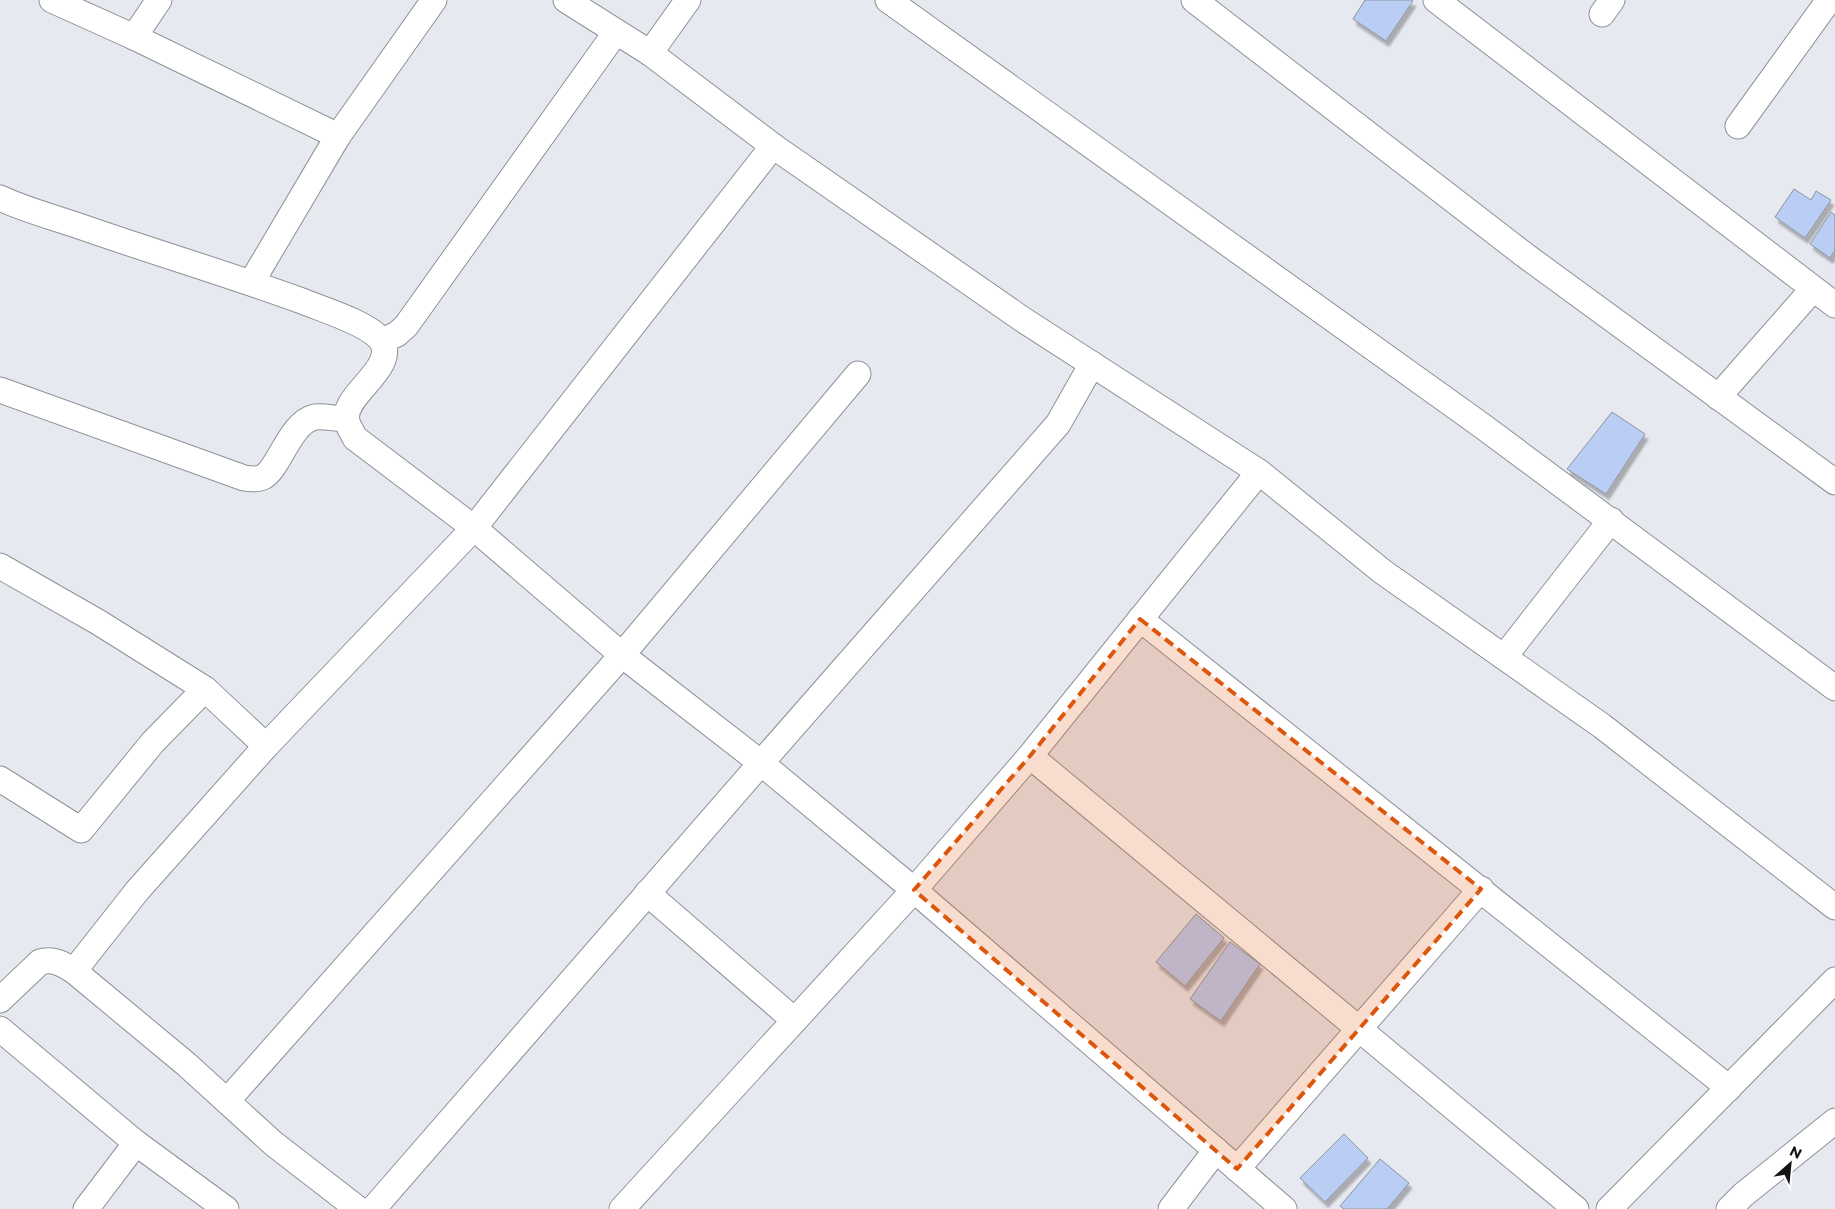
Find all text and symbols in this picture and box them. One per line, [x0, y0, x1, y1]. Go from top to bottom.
north arrow [1765, 1139, 1815, 1189]
text: N [1787, 1142, 1805, 1163]

